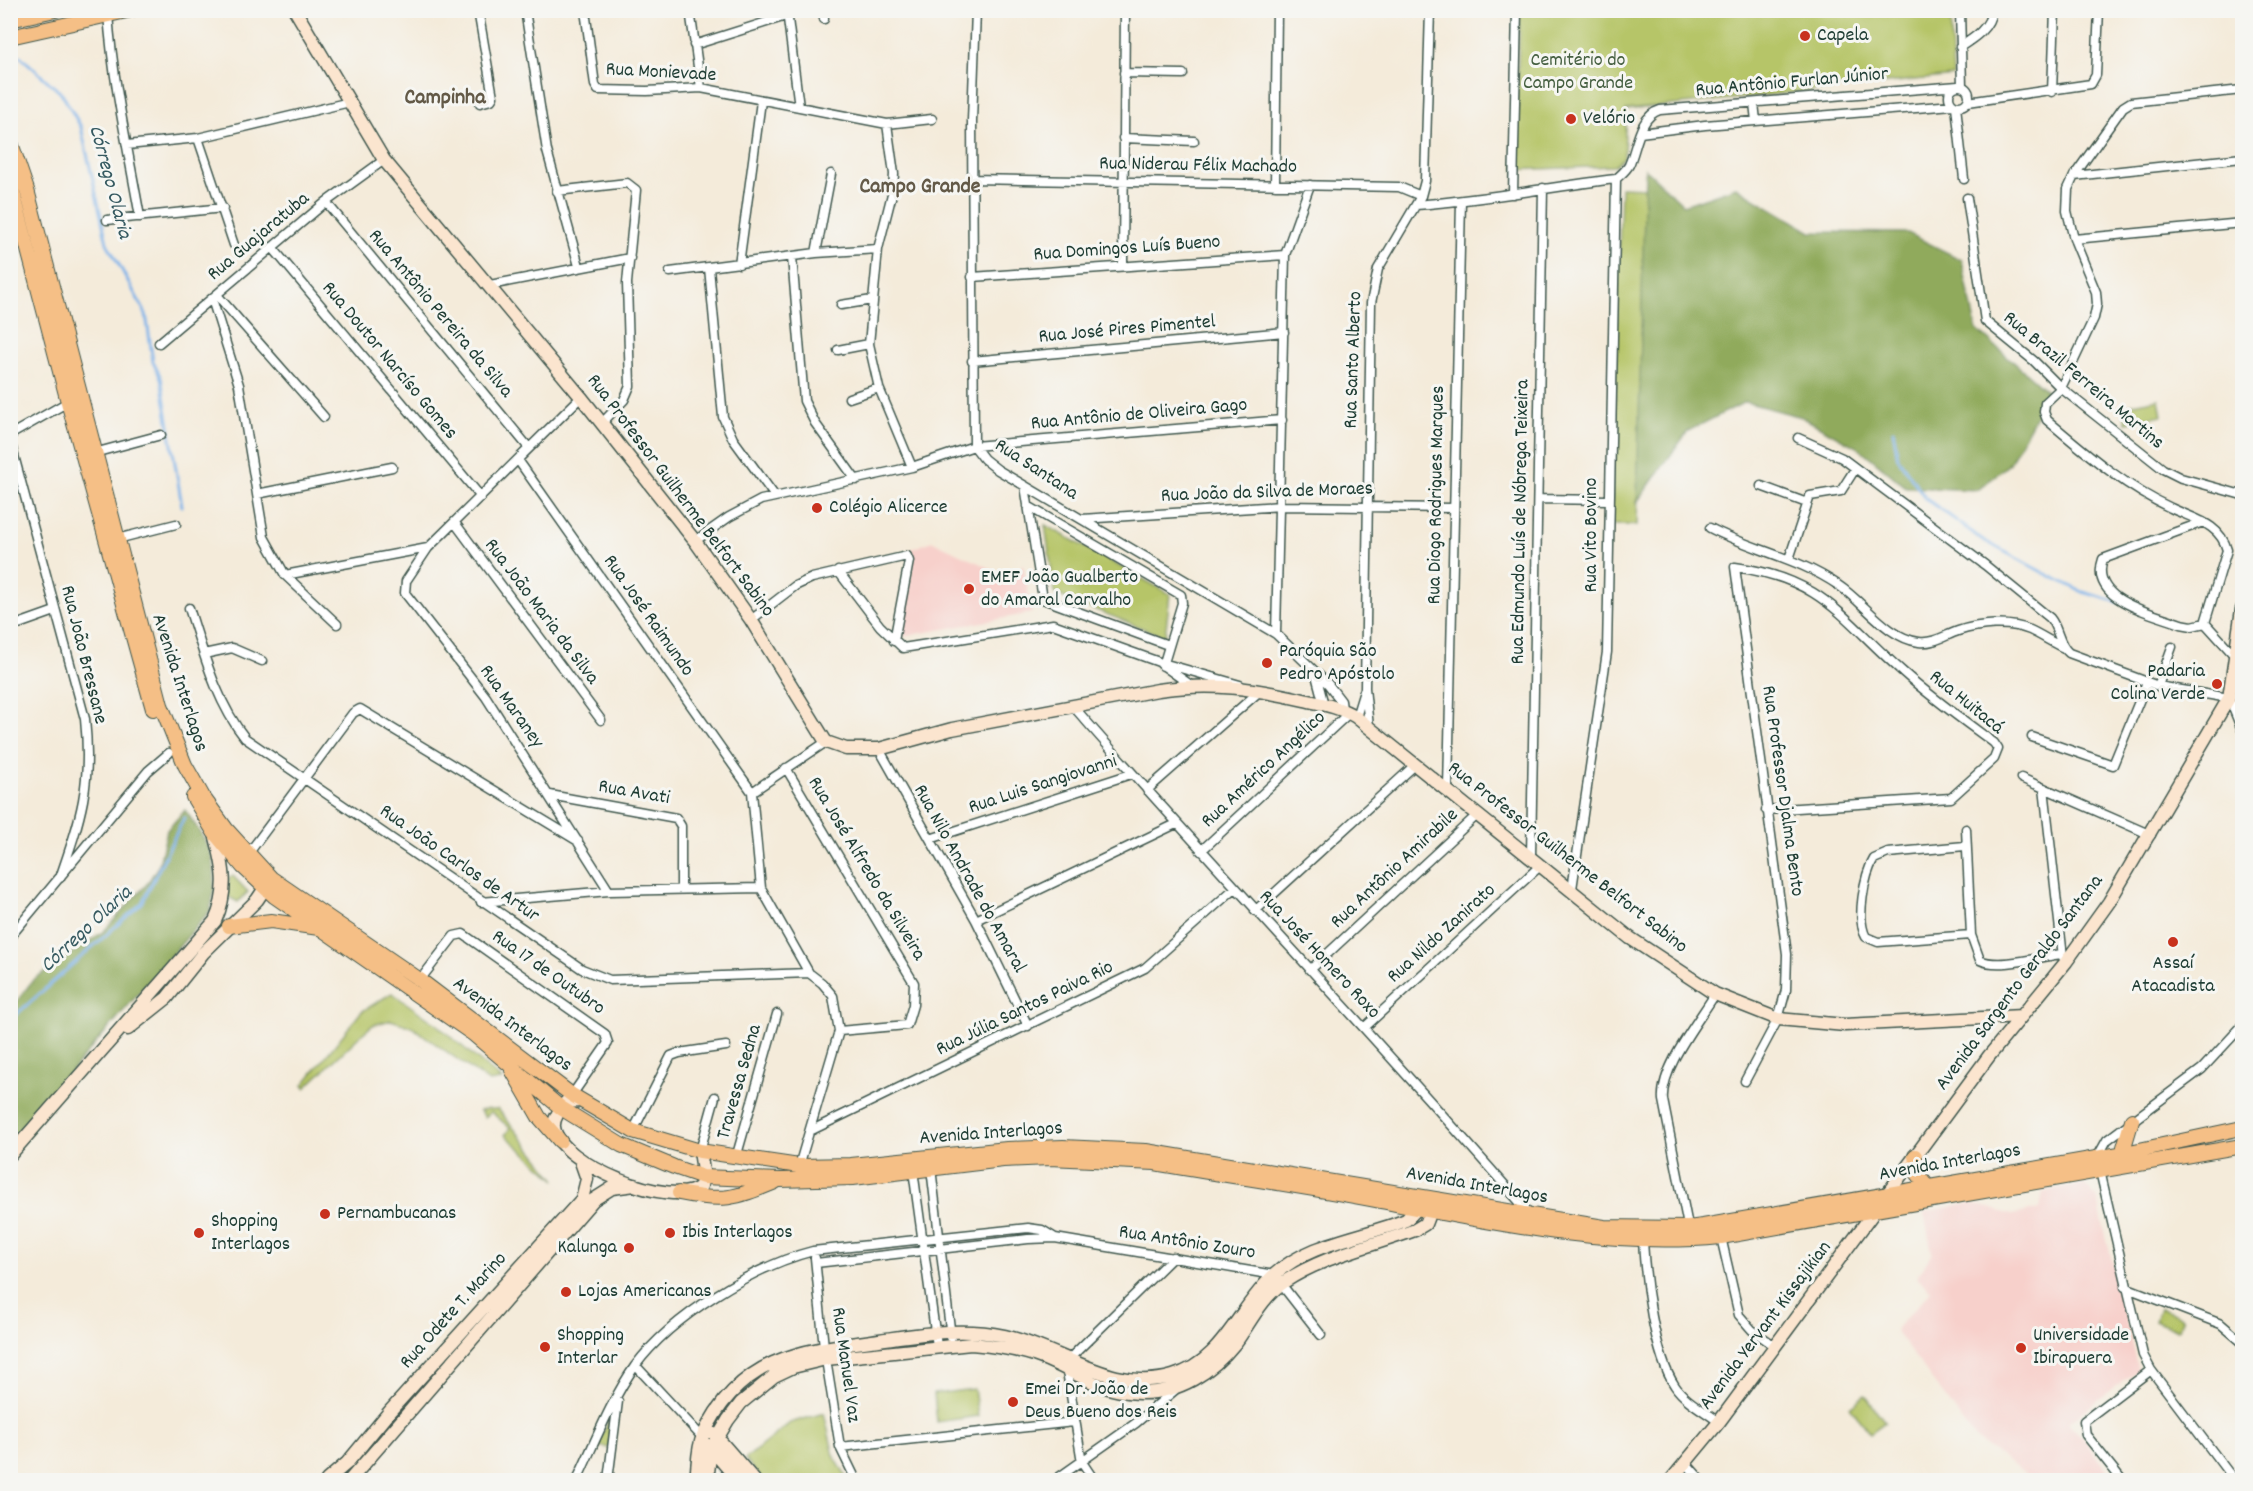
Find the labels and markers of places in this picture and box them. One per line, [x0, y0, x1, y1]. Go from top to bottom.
place label: Capela [1817, 22, 1869, 50]
marker: Capela [1798, 29, 1812, 43]
place label: Velório [1583, 105, 1635, 133]
marker: Velório [1564, 112, 1578, 126]
place label: Colégio Alicerce [829, 494, 948, 522]
marker: Colégio Alicerce [810, 501, 824, 515]
place label: EMEF João Gualberto do Amaral Carvalho [981, 564, 1138, 615]
marker: EMEF João Gualberto do Amaral Carvalho [962, 582, 976, 596]
place label: Paróquia São Pedro Apóstolo [1279, 638, 1395, 689]
marker: Paróquia São Pedro Apóstolo [1260, 656, 1274, 670]
place label: Padaria Colina Verde [2111, 658, 2206, 709]
marker: Padaria Colina Verde [2210, 677, 2224, 691]
marker: Assaí Atacadista [2166, 935, 2180, 949]
place label: Assaí Atacadista [2131, 950, 2215, 1001]
place label: Pernambucanas [337, 1200, 456, 1228]
marker: Pernambucanas [318, 1207, 332, 1221]
place label: Shopping Interlagos [211, 1208, 290, 1259]
place label: Ibis Interlagos [682, 1219, 793, 1247]
marker: Shopping Interlagos [192, 1226, 206, 1240]
marker: Ibis Interlagos [663, 1226, 677, 1240]
place label: Kalunga [558, 1234, 618, 1262]
marker: Kalunga [622, 1241, 636, 1255]
place label: Lojas Americanas [578, 1278, 712, 1306]
marker: Lojas Americanas [559, 1285, 573, 1299]
place label: Shopping Interlar [557, 1322, 624, 1373]
place label: Universidade Ibirapuera [2033, 1322, 2129, 1373]
marker: Shopping Interlar [538, 1340, 552, 1354]
marker: Universidade Ibirapuera [2014, 1341, 2028, 1355]
place label: Emei Dr. João de Deus Bueno dos Reis [1025, 1376, 1177, 1427]
marker: Emei Dr. João de Deus Bueno dos Reis [1006, 1395, 1020, 1409]

